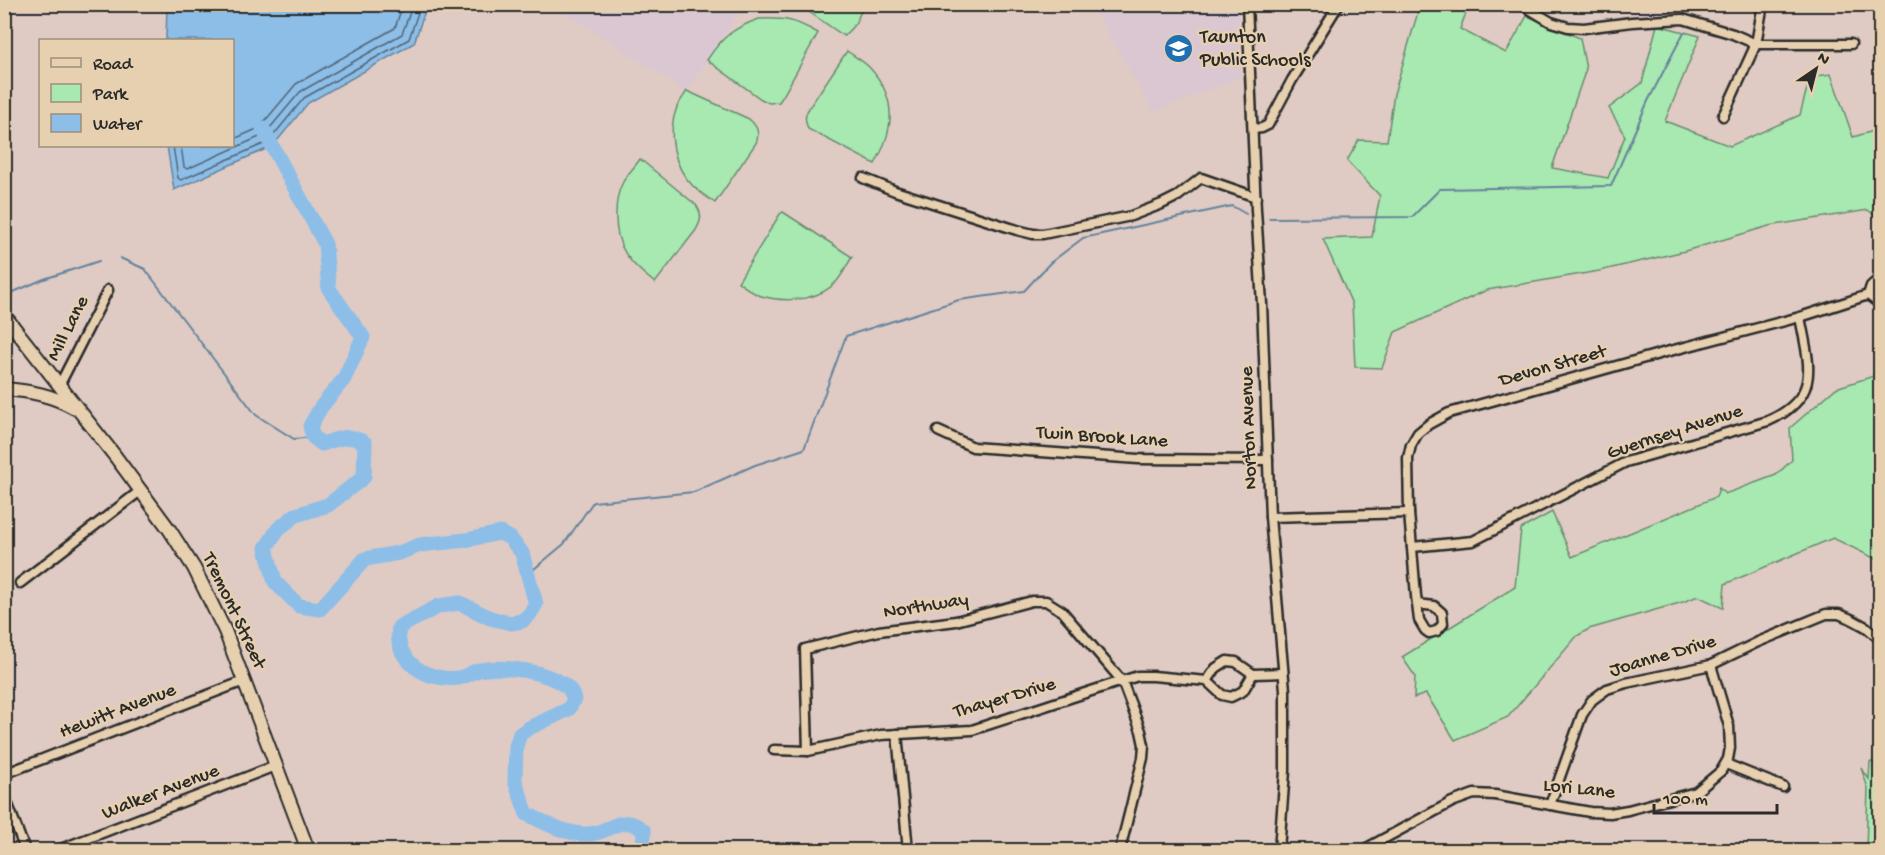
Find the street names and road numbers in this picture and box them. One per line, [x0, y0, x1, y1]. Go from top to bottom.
street label: Mill Lane [43, 292, 95, 365]
street label: Devon Street [1495, 340, 1611, 394]
street label: Norton Avenue [1236, 365, 1264, 490]
street label: Guernsey Avenue [1604, 400, 1746, 466]
street label: Twin Brook Lane [1034, 422, 1169, 454]
street label: Tremont Street [196, 548, 271, 674]
street label: Northway [882, 589, 970, 625]
street label: Joanne Drive [1607, 631, 1720, 683]
street label: Thayer Drive [950, 673, 1059, 725]
street label: Hewitt Avenue [57, 679, 180, 745]
street label: Walker Avenue [99, 760, 223, 826]
street label: Lori Lane [1542, 775, 1617, 805]

